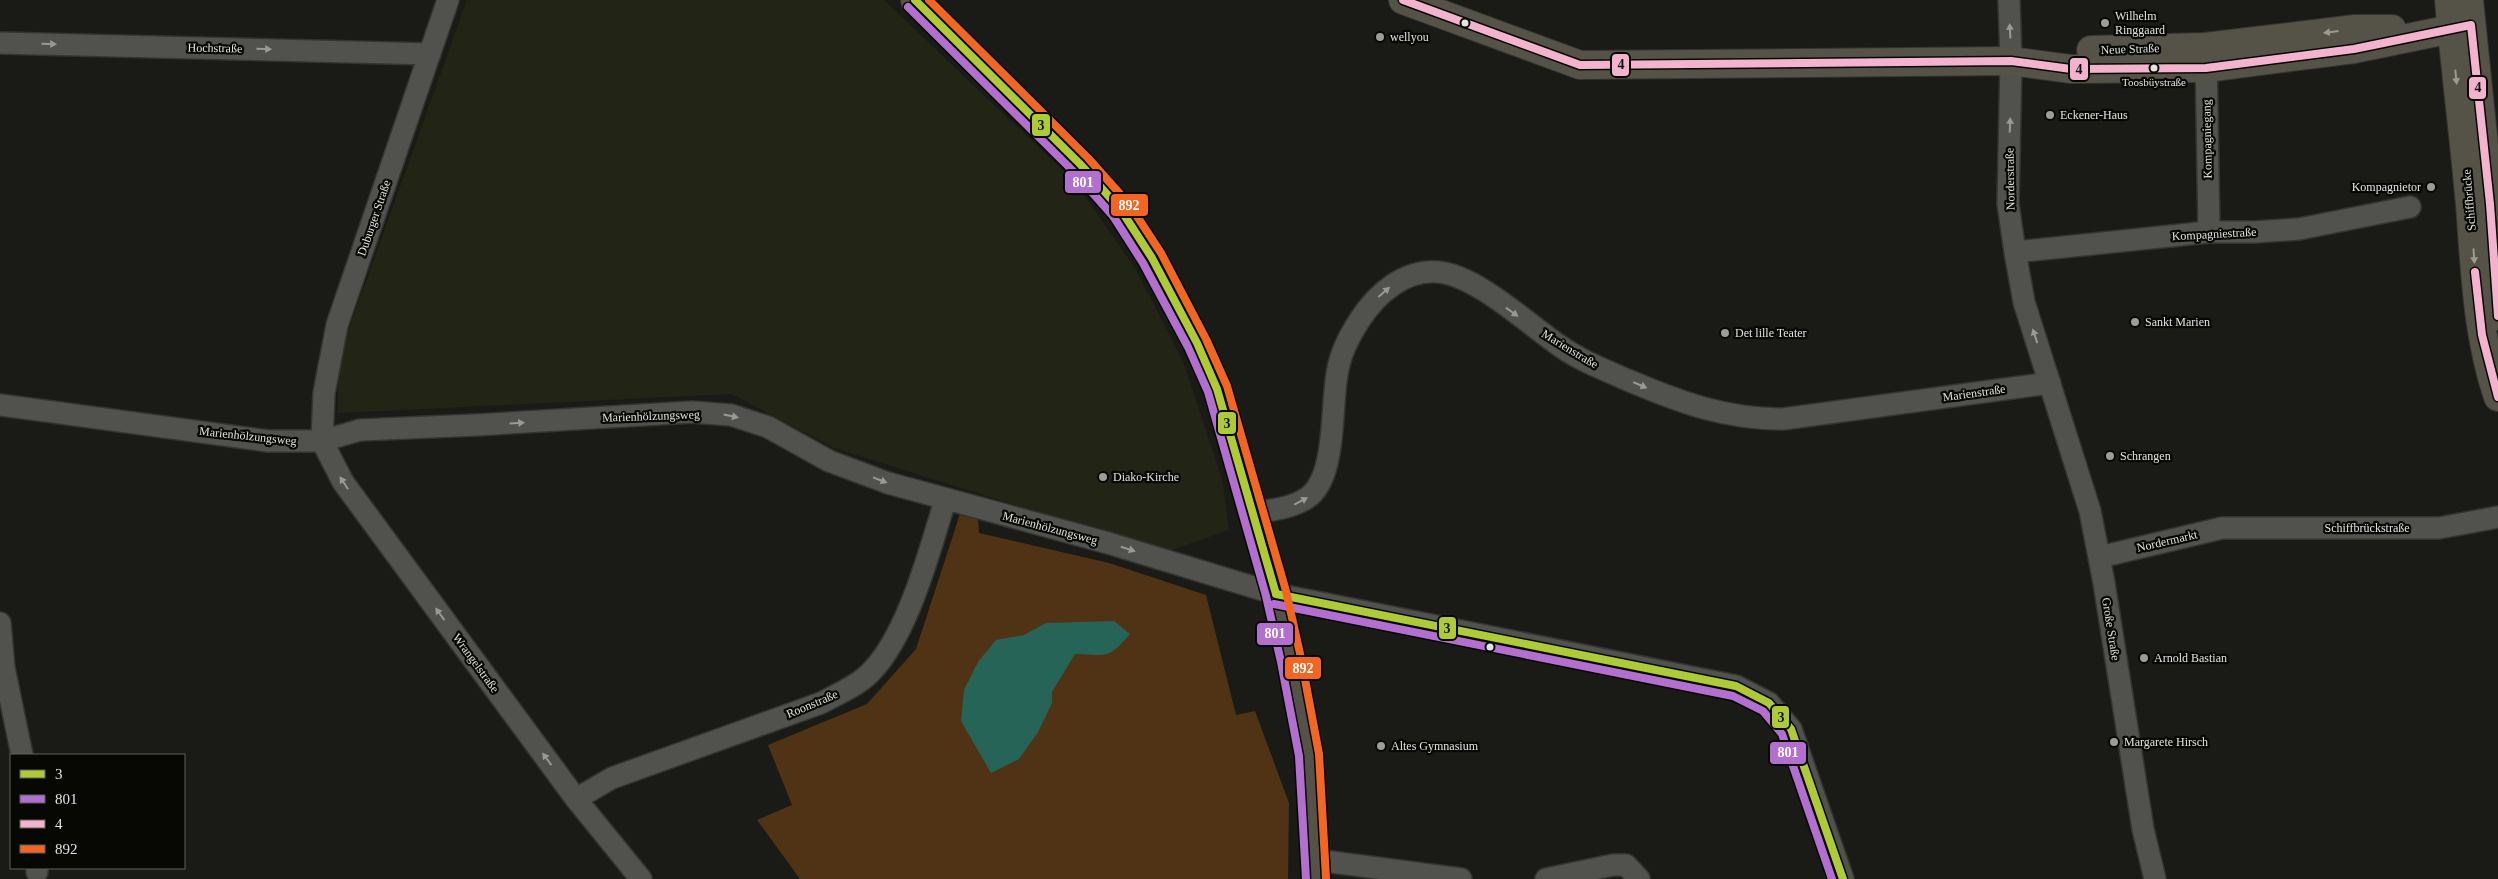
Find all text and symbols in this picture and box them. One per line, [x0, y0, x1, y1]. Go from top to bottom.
place label: Wilhelm Ringgaard [2115, 9, 2165, 37]
marker: Wilhelm Ringgaard [2099, 17, 2111, 29]
unlabelled marker [1460, 18, 1470, 28]
one-way arrow [2006, 22, 2014, 38]
one-way arrow [2322, 28, 2338, 36]
place label: wellyou [1390, 30, 1429, 44]
marker: wellyou [1374, 31, 1386, 43]
one-way arrow [41, 40, 57, 48]
street label: Hochstraße [188, 41, 242, 55]
street label: Neue Straße [2100, 41, 2160, 57]
one-way arrow [256, 46, 272, 54]
line badge: 4 [1611, 53, 1630, 77]
text: 4 [1618, 57, 1625, 72]
line badge: 4 [2069, 57, 2089, 81]
text: 4 [2076, 62, 2083, 77]
marker: Toosbüystraße [2149, 63, 2159, 73]
one-way arrow [2452, 69, 2460, 85]
place label: Toosbüystraße [2122, 76, 2186, 88]
line badge: 4 [2468, 76, 2487, 100]
text: 4 [2475, 80, 2482, 95]
street label: Kompagniegang [2199, 99, 2215, 179]
place label: Eckener-Haus [2060, 108, 2128, 122]
marker: Eckener-Haus [2044, 109, 2056, 121]
line badge: 3 [1031, 113, 1051, 137]
one-way arrow [2006, 116, 2014, 132]
text: 3 [1038, 118, 1045, 133]
street label: Norderstraße [2002, 148, 2018, 210]
street label: Schiffbrücke [2459, 169, 2479, 231]
line badge: 801 [1064, 170, 1102, 194]
text: 801 [1073, 175, 1094, 190]
street label: Duburger Straße [354, 178, 394, 258]
place label: Kompagnietor [2352, 180, 2421, 194]
marker: Kompagnietor [2425, 181, 2437, 193]
line badge: 892 [1110, 193, 1149, 217]
text: 892 [1119, 198, 1140, 213]
street label: Kompagniestraße [2171, 225, 2257, 243]
one-way arrow [2470, 248, 2478, 264]
one-way arrow [1378, 287, 1391, 298]
one-way arrow [1506, 306, 1519, 316]
place label: Sankt Marien [2145, 315, 2210, 329]
marker: Sankt Marien [2129, 316, 2141, 328]
place label: Det lille Teater [1735, 326, 1807, 340]
street label: Marienstraße [1539, 327, 1601, 371]
marker: Det lille Teater [1719, 327, 1731, 339]
one-way arrow [2031, 329, 2039, 344]
one-way arrow [1633, 382, 1647, 390]
street label: Marienstraße [1942, 382, 2006, 404]
street label: Marienhölzungsweg [602, 407, 700, 425]
line badge: 3 [1217, 411, 1237, 435]
one-way arrow [724, 413, 740, 421]
text: 3 [1224, 416, 1231, 431]
one-way arrow [509, 418, 525, 426]
street label: Marienhölzungsweg [199, 424, 297, 448]
place label: Schrangen [2120, 449, 2171, 463]
marker: Schrangen [2104, 450, 2116, 462]
place label: Diako-Kirche [1113, 470, 1179, 484]
marker: Diako-Kirche [1097, 471, 1109, 483]
one-way arrow [340, 476, 349, 490]
one-way arrow [873, 476, 888, 484]
one-way arrow [1293, 497, 1308, 505]
street label: Marienhölzungsweg [1001, 509, 1099, 547]
street label: Schiffbrückstraße [2324, 521, 2410, 535]
street label: Nordermarkt [2135, 527, 2199, 555]
one-way arrow [1120, 546, 1135, 554]
street label: Große Straße [2099, 596, 2123, 662]
one-way arrow [435, 607, 445, 621]
line badge: 3 [1438, 616, 1457, 640]
text: 3 [1444, 621, 1451, 636]
line badge: 801 [1256, 622, 1294, 646]
text: 801 [1265, 626, 1286, 641]
street label: Wrangelstraße [450, 631, 502, 695]
unlabelled marker [1485, 642, 1495, 652]
place label: Arnold Bastian [2154, 651, 2227, 665]
marker: Arnold Bastian [2138, 652, 2150, 664]
line badge: 892 [1284, 656, 1322, 680]
text: 892 [1293, 661, 1314, 676]
street label: Roonstraße [784, 687, 840, 721]
line badge: 3 [1771, 705, 1790, 729]
text: 3 [1778, 710, 1785, 725]
place label: Margarete Hirsch [2124, 735, 2208, 749]
marker: Margarete Hirsch [2108, 736, 2120, 748]
place label: Altes Gymnasium [1391, 739, 1479, 753]
marker: Altes Gymnasium [1375, 740, 1387, 752]
line badge: 801 [1769, 741, 1807, 765]
text: 801 [1778, 745, 1799, 760]
one-way arrow [542, 752, 552, 766]
legend [10, 754, 185, 869]
text: 3 [55, 766, 63, 782]
text: 801 [55, 791, 78, 807]
text: 4 [55, 816, 63, 832]
text: 892 [55, 841, 78, 857]

